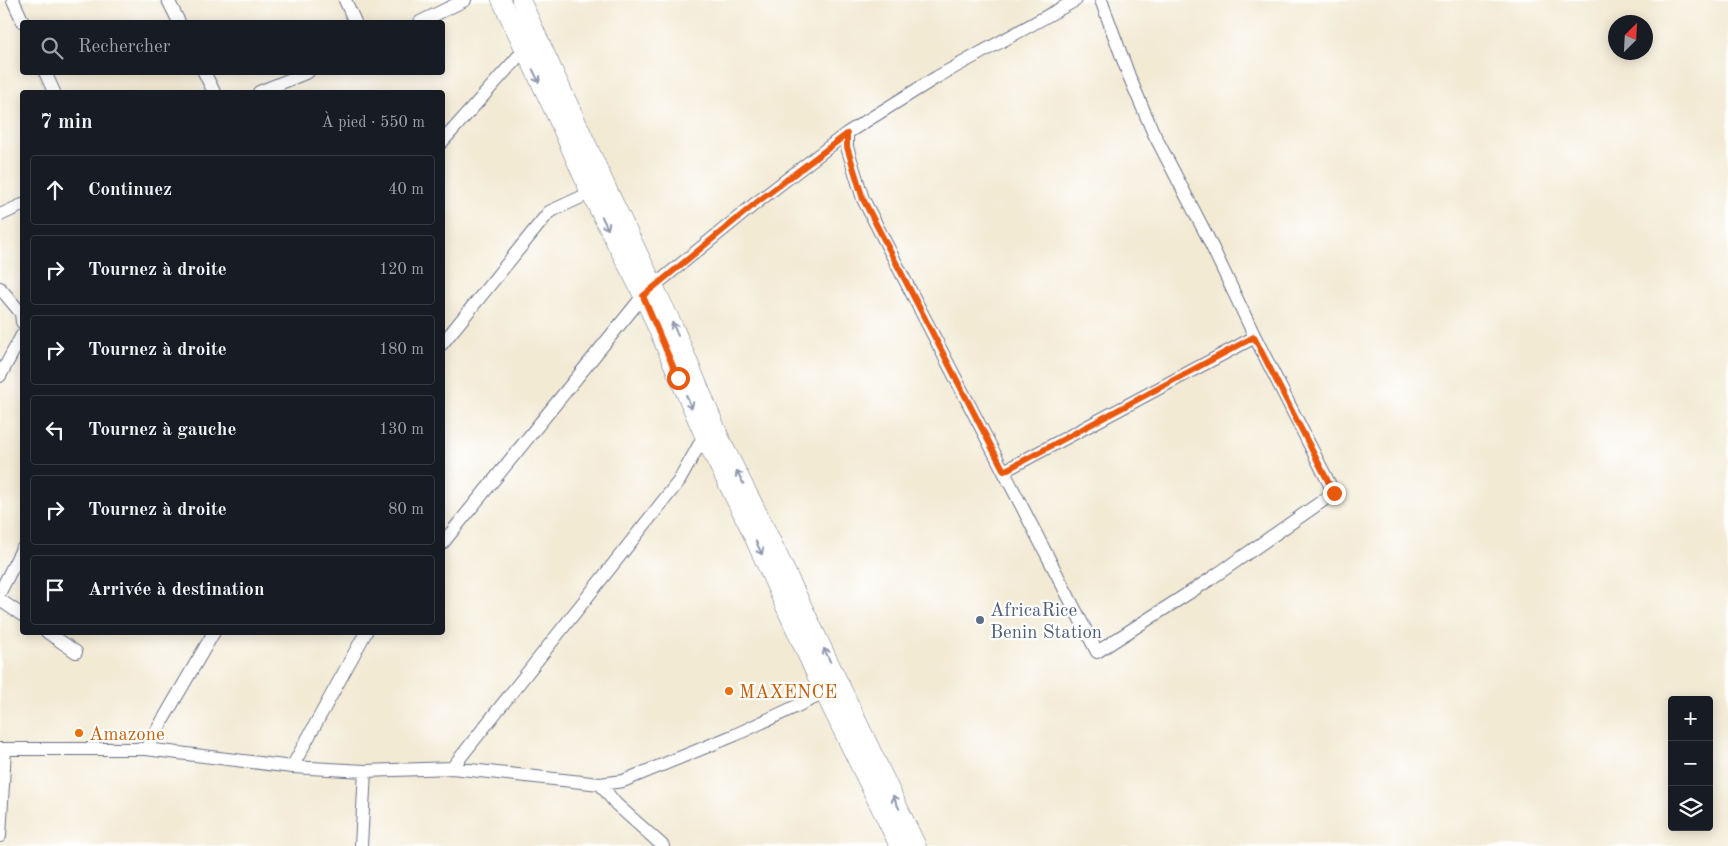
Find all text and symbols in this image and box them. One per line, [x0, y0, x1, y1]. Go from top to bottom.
north arrow [1608, 15, 1653, 60]
search box [20, 20, 445, 75]
icon: search [38, 34, 66, 62]
text: Rechercher [78, 38, 171, 57]
one-way arrow [532, 68, 542, 83]
text: 7 min [40, 112, 93, 133]
text: À pied · 550 m [322, 115, 425, 131]
icon: ahead [41, 176, 69, 204]
text: Continuez [88, 181, 172, 200]
text: 40 m [388, 182, 424, 198]
one-way arrow [601, 215, 610, 230]
icon: right [41, 256, 69, 284]
text: Tournez à droite [88, 261, 227, 280]
text: 120 m [379, 262, 424, 278]
one-way arrow [669, 322, 679, 337]
icon: right [41, 336, 69, 364]
text: Tournez à droite [88, 341, 227, 360]
text: 180 m [379, 342, 424, 358]
route start [667, 367, 690, 390]
one-way arrow [684, 394, 694, 409]
icon: left [41, 416, 69, 444]
text: Tournez à gauche [88, 421, 236, 440]
text: 130 m [379, 422, 424, 438]
one-way arrow [735, 470, 745, 485]
route end [1323, 482, 1346, 505]
icon: right [41, 496, 69, 524]
text: Tournez à droite [88, 501, 227, 520]
text: 80 m [388, 502, 424, 518]
one-way arrow [754, 541, 764, 556]
icon: arrive [41, 576, 69, 604]
text: Arrivée à destination [88, 581, 264, 600]
place label: AfricaRice Benin Station [990, 602, 1102, 643]
marker: AfricaRice Benin Station [974, 614, 986, 626]
one-way arrow [821, 648, 831, 663]
place label: MAXENCE [739, 684, 837, 703]
marker: MAXENCE [723, 685, 735, 697]
map controls [1668, 696, 1713, 831]
button: + [1668, 696, 1713, 741]
place label: Amazone [89, 726, 165, 745]
marker: Amazone [73, 727, 85, 739]
button: − [1668, 741, 1713, 786]
button: layers [1668, 786, 1713, 831]
one-way arrow [891, 795, 900, 810]

